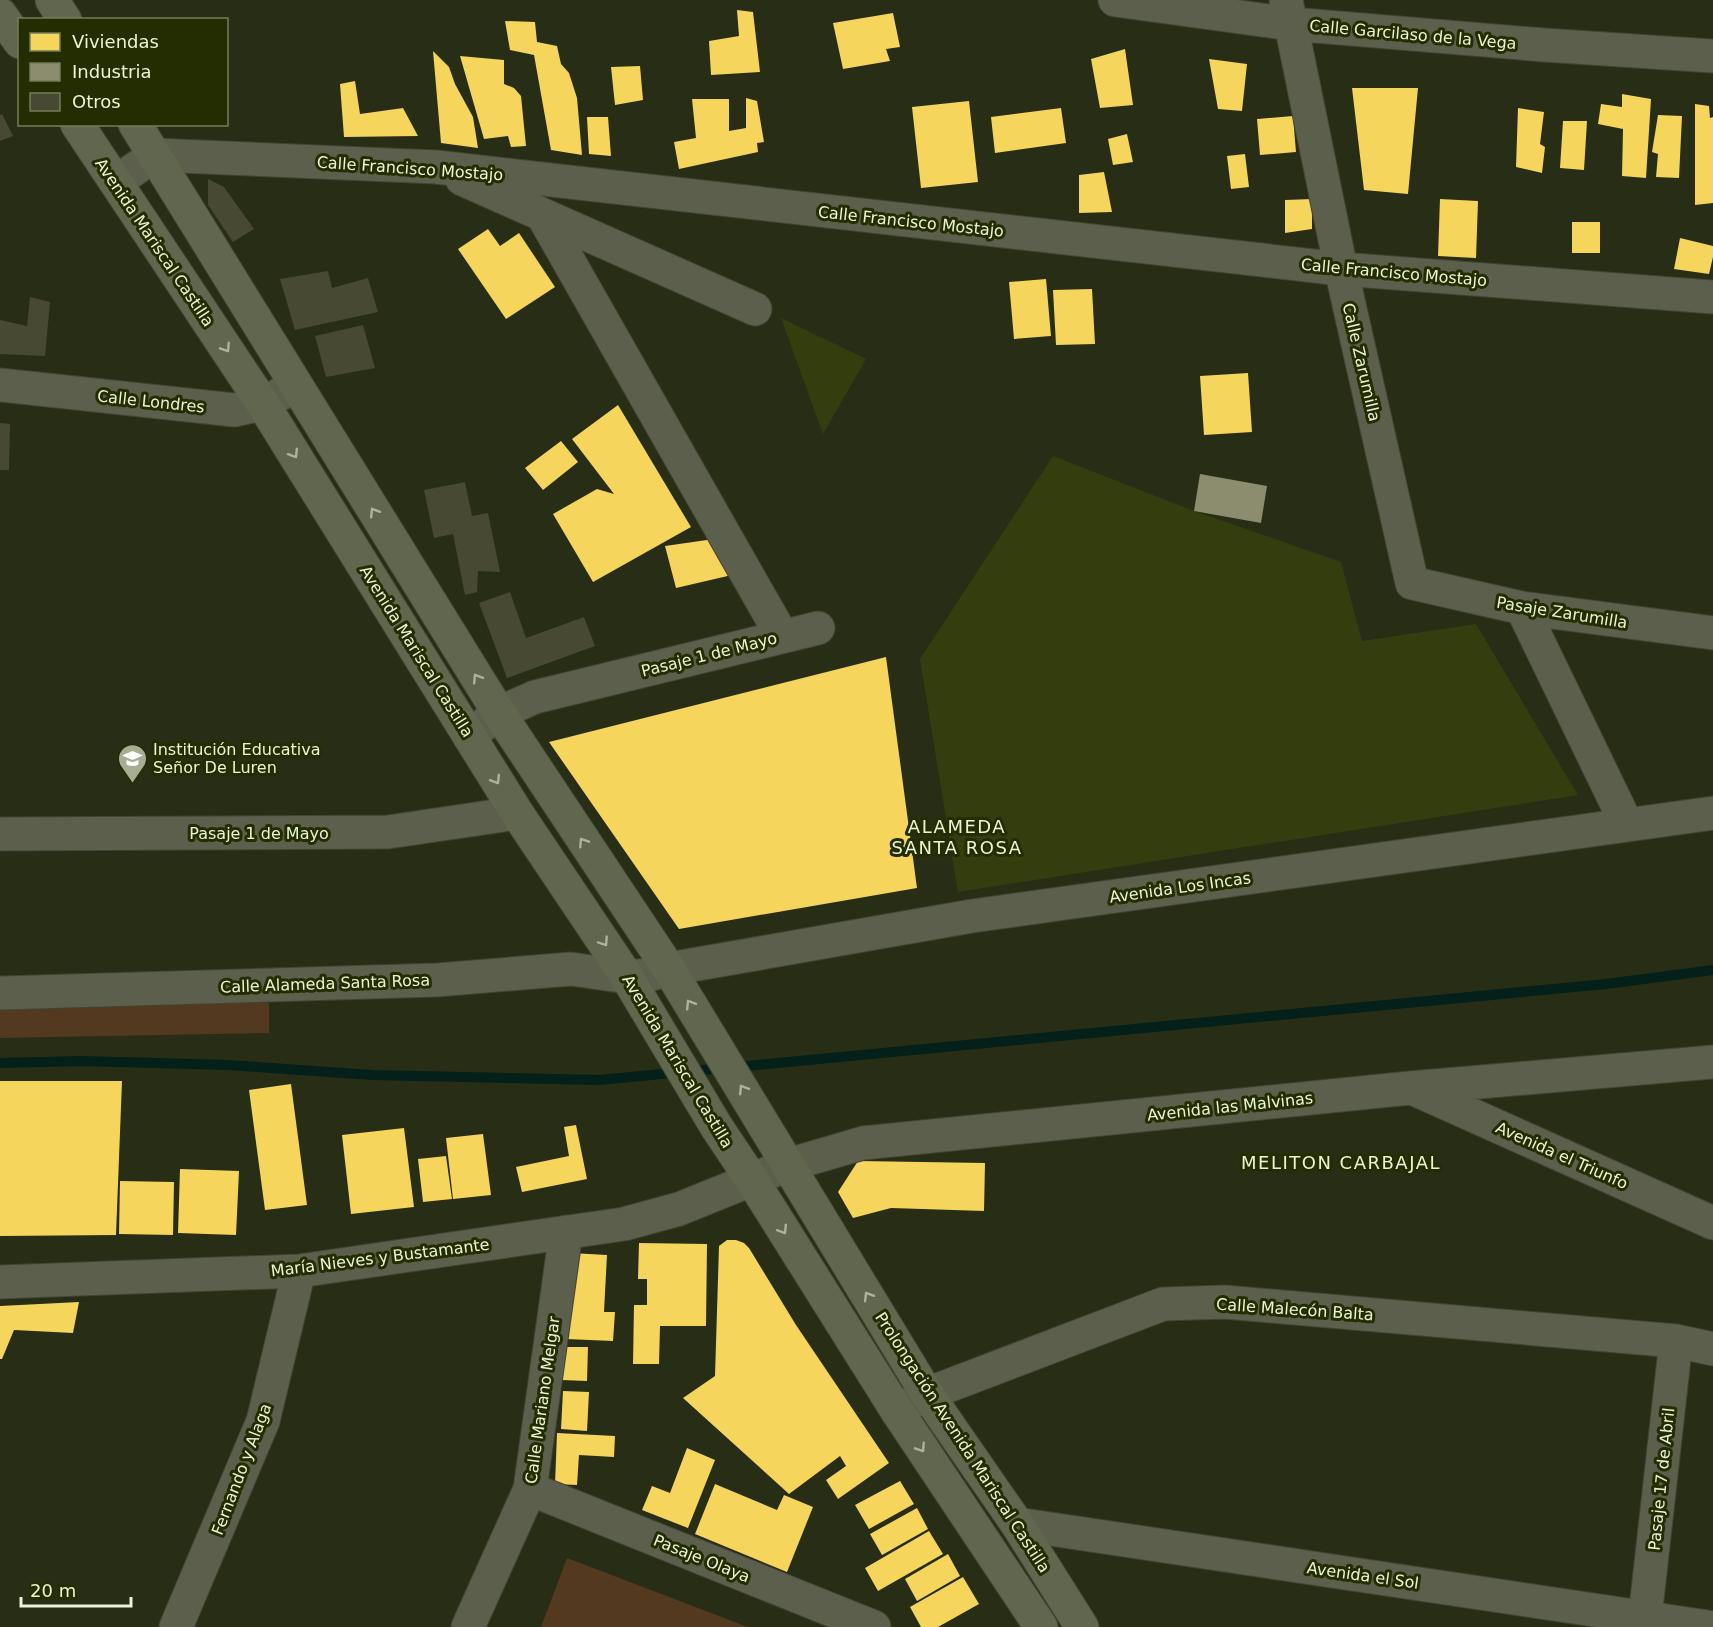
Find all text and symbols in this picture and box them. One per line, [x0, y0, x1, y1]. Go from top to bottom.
street label: Calle Garcilaso de la Vega [1309, 16, 1517, 53]
legend [18, 18, 228, 126]
text: Viviendas [72, 31, 159, 52]
text: Industria [72, 61, 151, 82]
text: Otros [72, 91, 121, 112]
street label: Calle Francisco Mostajo [316, 153, 504, 184]
street label: Avenida Mariscal Castilla [91, 155, 218, 330]
street label: Calle Francisco Mostajo [817, 202, 1005, 241]
street label: Calle Francisco Mostajo [1300, 255, 1488, 290]
street label: Calle Zarumilla [1339, 301, 1384, 423]
one-way arrow [218, 342, 230, 352]
street label: Calle Londres [96, 386, 206, 417]
one-way arrow [286, 448, 298, 458]
one-way arrow [370, 508, 382, 518]
street label: Avenida Mariscal Castilla [356, 562, 477, 741]
street label: Pasaje Zarumilla [1495, 593, 1629, 632]
street label: Pasaje 1 de Mayo [639, 628, 779, 681]
one-way arrow [472, 674, 484, 684]
place label: Institución Educativa Señor De Luren [153, 740, 321, 777]
school or university icon: Institución Educativa Señor De Luren [116, 742, 148, 784]
one-way arrow [489, 774, 501, 784]
district label: ALAMEDA SANTA ROSA [892, 816, 1022, 858]
street label: Pasaje 1 de Mayo [189, 824, 329, 843]
one-way arrow [579, 837, 590, 848]
street label: Avenida Los Incas [1108, 868, 1252, 907]
one-way arrow [597, 936, 608, 947]
street label: Calle Alameda Santa Rosa [220, 970, 430, 997]
street label: Avenida Mariscal Castilla [618, 971, 737, 1151]
one-way arrow [686, 1000, 698, 1010]
one-way arrow [738, 1085, 750, 1095]
street label: Avenida las Malvinas [1146, 1088, 1314, 1125]
street label: Avenida el Triunfo [1493, 1118, 1631, 1193]
district label: MELITON CARBAJAL [1241, 1152, 1441, 1173]
one-way arrow [776, 1224, 788, 1234]
street label: María Nieves y Bustamante [270, 1235, 491, 1280]
one-way arrow [863, 1292, 875, 1302]
street label: Calle Malecón Balta [1216, 1295, 1374, 1324]
street label: Prolongación Avenida Mariscal Castilla [871, 1308, 1054, 1576]
street label: Calle Mariano Melgar [521, 1315, 564, 1485]
street label: Fernando y Alaga [208, 1401, 275, 1538]
street label: Pasaje 17 de Abril [1645, 1407, 1678, 1551]
one-way arrow [914, 1441, 925, 1452]
street label: Pasaje Olaya [651, 1530, 753, 1586]
street label: Avenida el Sol [1306, 1558, 1420, 1593]
scale bar [21, 1570, 130, 1608]
text: 20 m [30, 1580, 76, 1601]

